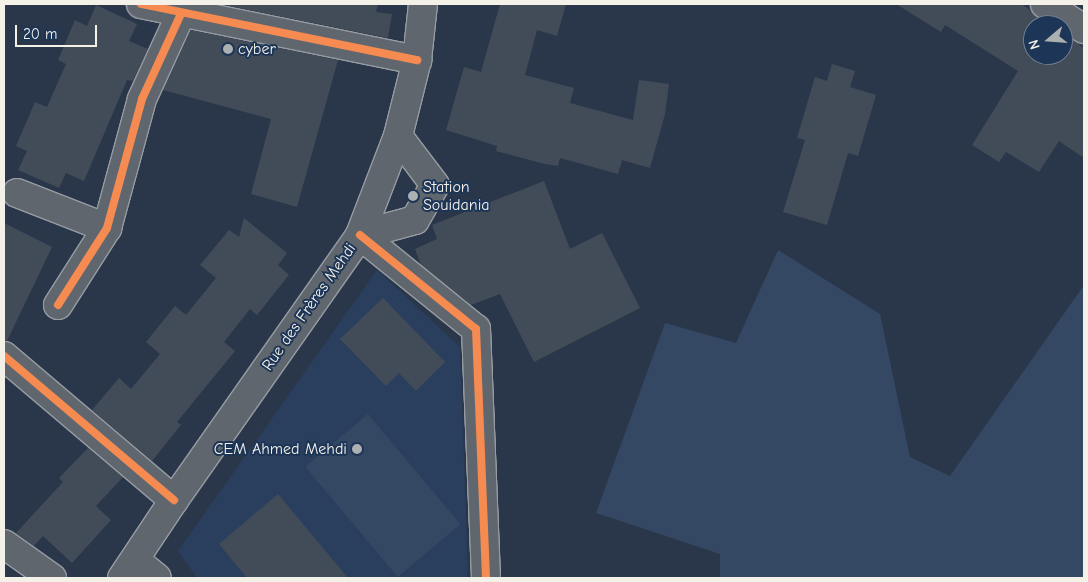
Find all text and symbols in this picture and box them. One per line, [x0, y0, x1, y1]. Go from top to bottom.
scale bar [18, 15, 100, 47]
north arrow [1023, 15, 1073, 65]
text: 20 m [23, 25, 57, 43]
text: N [1025, 38, 1044, 51]
place label: cyber [238, 39, 276, 59]
marker: cyber [222, 43, 234, 55]
place label: Station Souidania [423, 177, 490, 215]
marker: Station Souidania [407, 190, 419, 202]
street label: Rue des Frères Mehdi [258, 240, 360, 374]
place label: CEM Ahmed Mehdi [214, 439, 347, 459]
marker: CEM Ahmed Mehdi [351, 443, 363, 455]

